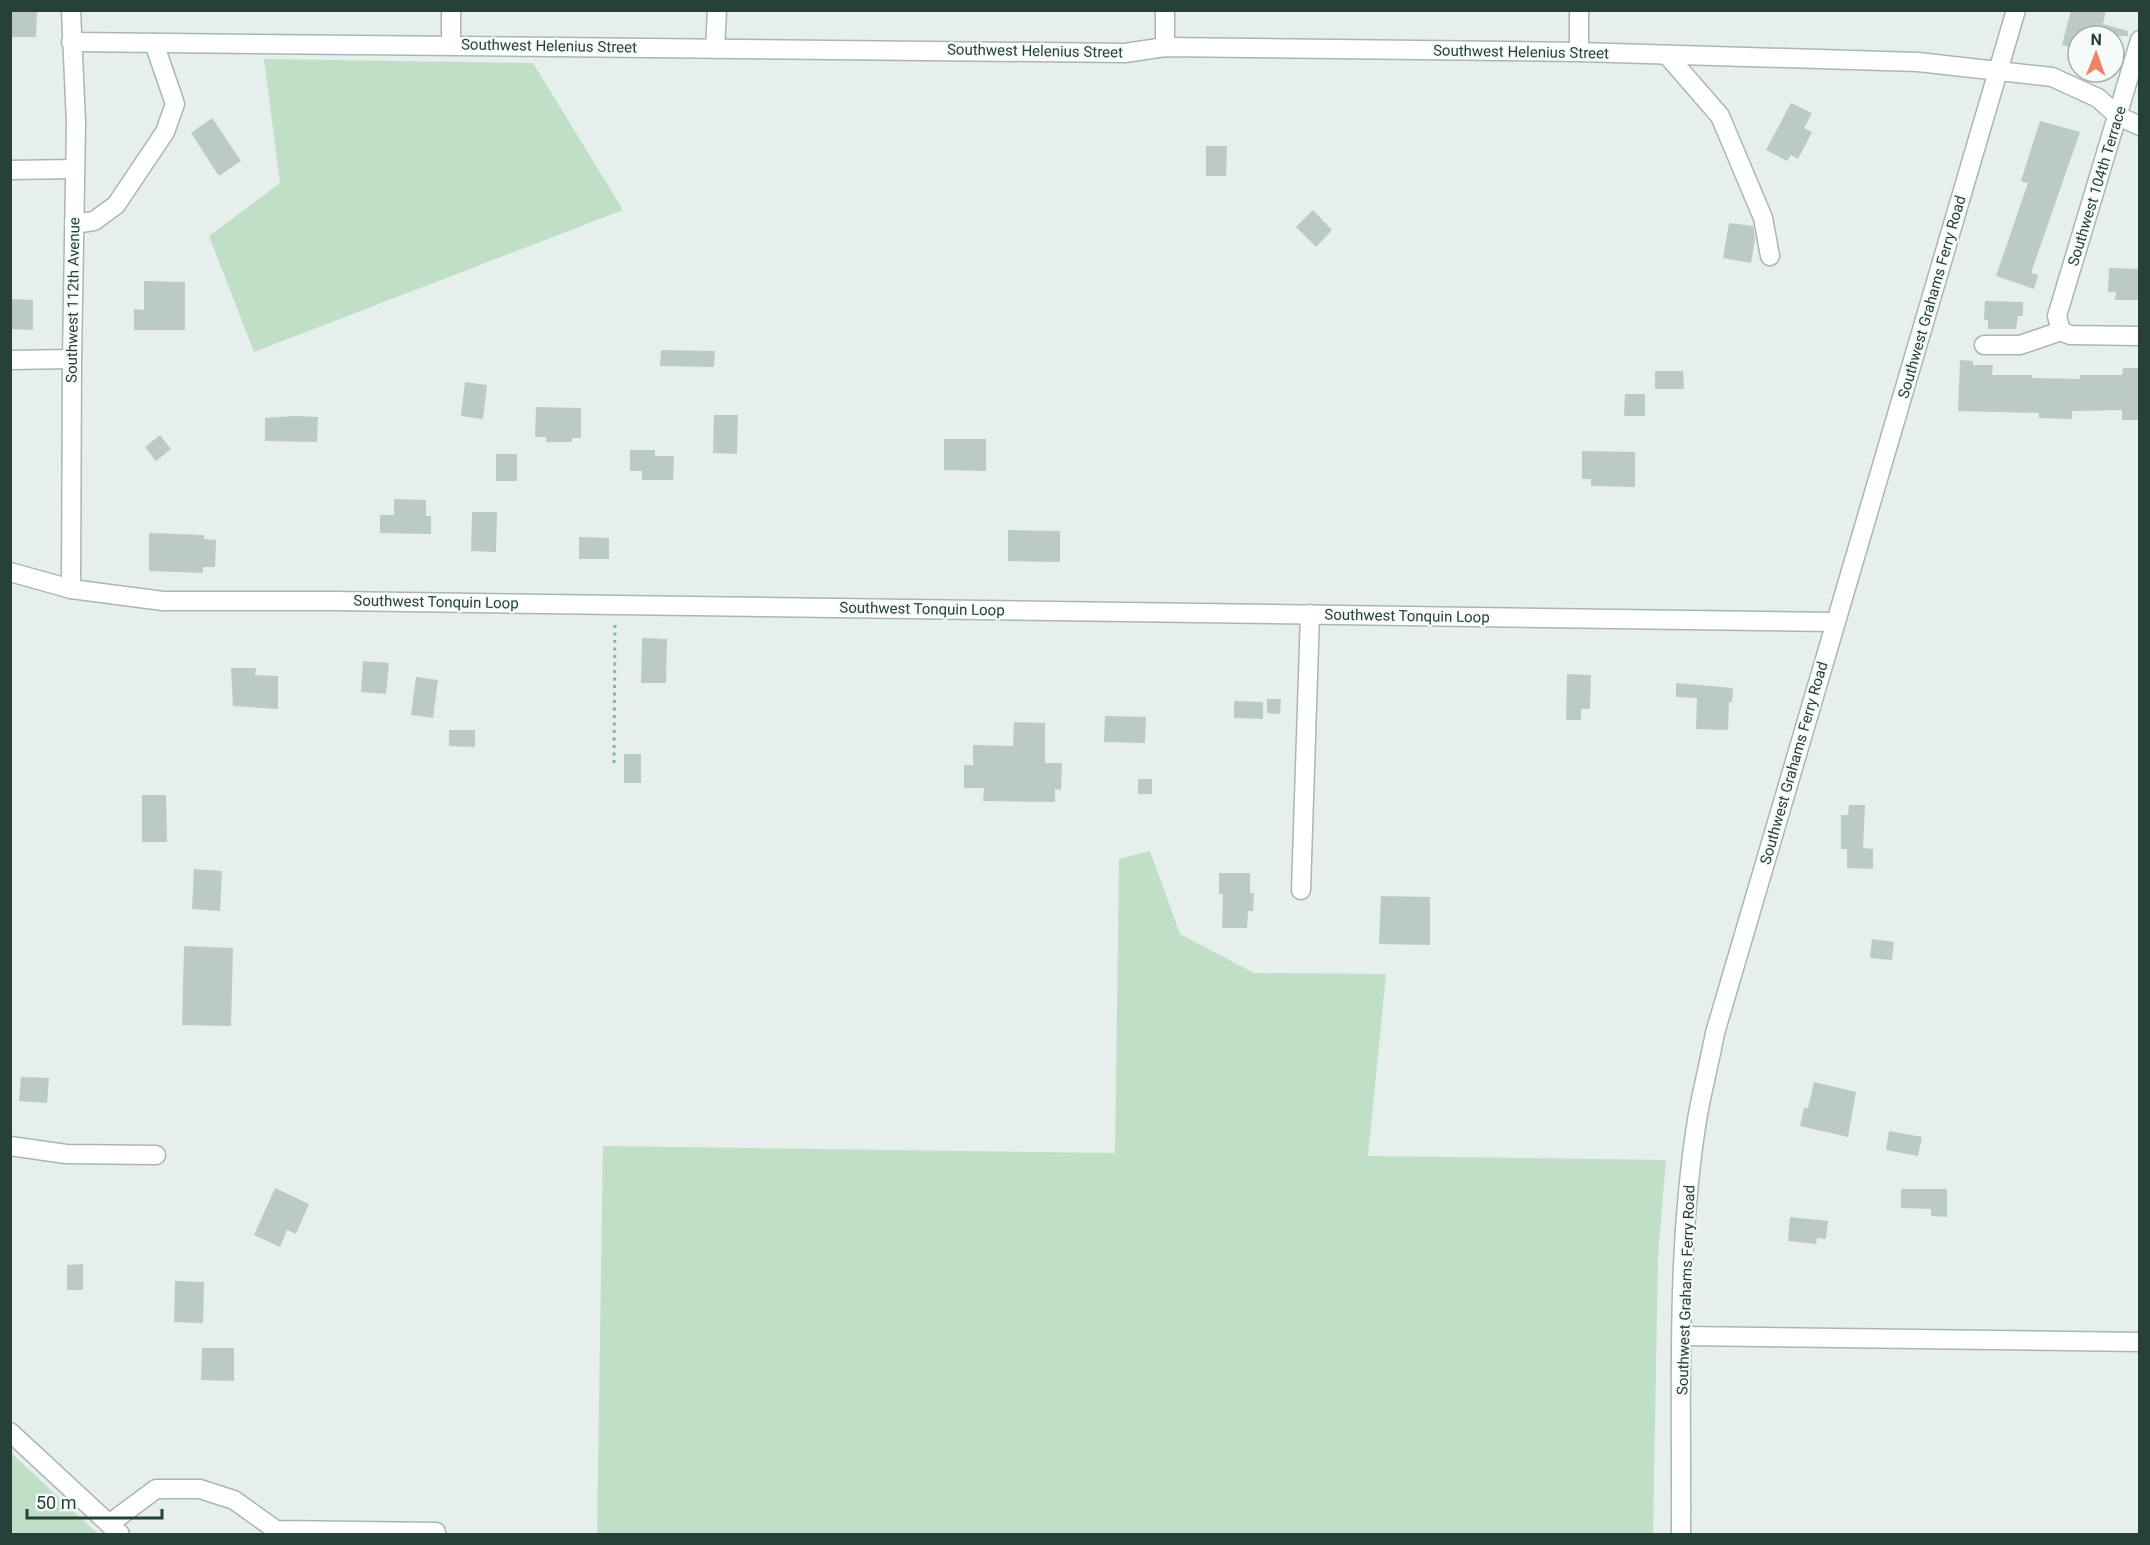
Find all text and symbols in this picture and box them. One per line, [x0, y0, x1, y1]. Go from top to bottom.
north arrow [2066, 24, 2126, 84]
text: N [2090, 30, 2102, 49]
street label: Southwest Helenius Street [461, 35, 637, 57]
street label: Southwest Helenius Street [947, 40, 1123, 62]
street label: Southwest Helenius Street [1433, 41, 1609, 63]
street label: Southwest 104th Terrace [2064, 104, 2130, 268]
street label: Southwest Grahams Ferry Road [1894, 193, 1970, 401]
street label: Southwest 112th Avenue [63, 217, 83, 383]
street label: Southwest Tonquin Loop [353, 592, 519, 612]
street label: Southwest Tonquin Loop [839, 599, 1005, 619]
street label: Southwest Tonquin Loop [1324, 606, 1490, 626]
street label: Southwest Grahams Ferry Road [1756, 659, 1832, 867]
street label: Southwest Grahams Ferry Road [1673, 1185, 1699, 1395]
scale bar [27, 1482, 162, 1520]
text: 50 m [36, 1492, 76, 1513]

